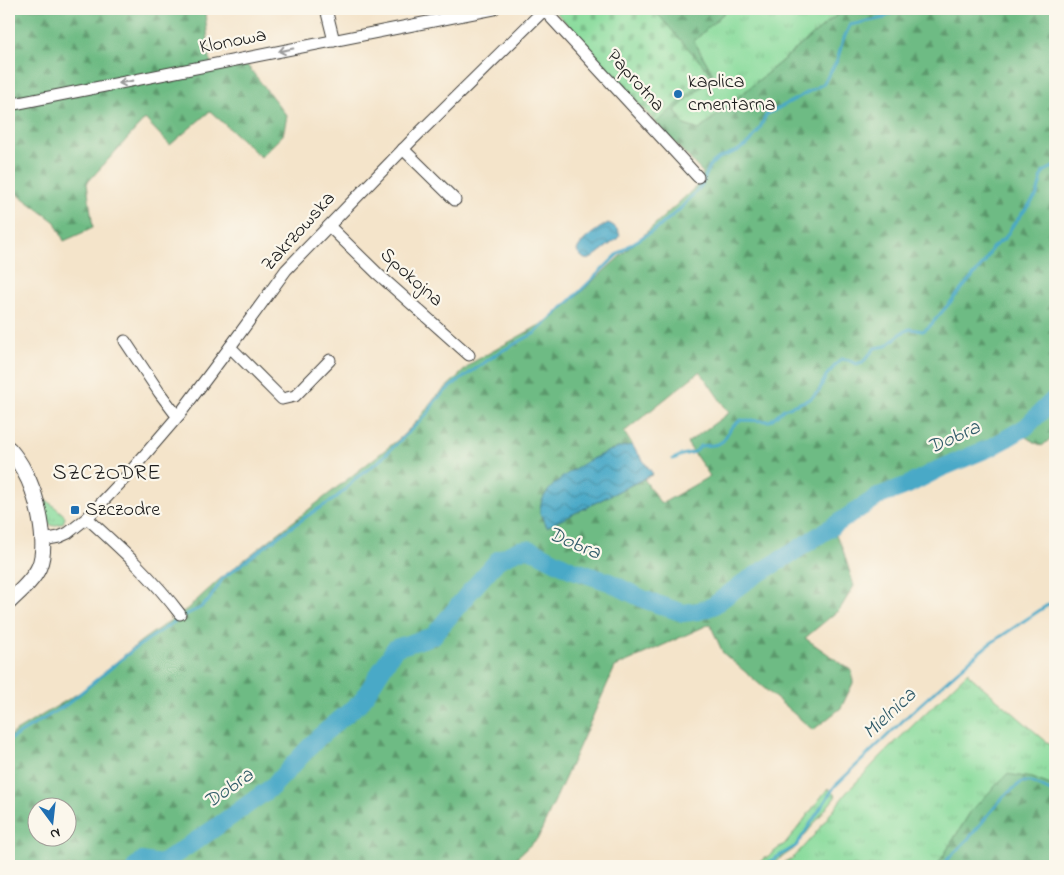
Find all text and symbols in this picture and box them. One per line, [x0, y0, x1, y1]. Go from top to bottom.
street label: Klonowa [197, 21, 269, 63]
street label: Paprotna [599, 43, 671, 119]
one-way arrow [278, 46, 294, 56]
place label: kaplica cmentarna [688, 68, 776, 120]
one-way arrow [119, 77, 135, 87]
marker: kaplica cmentarna [672, 88, 684, 100]
street label: Zakrzowska [255, 186, 343, 278]
street label: Spokojna [373, 241, 449, 315]
water label: Dobra [923, 413, 986, 463]
district label: SZCZODRE [52, 458, 162, 490]
place label: Szczodre [85, 496, 160, 525]
marker: Szczodre [69, 504, 81, 516]
water label: Dobra [543, 520, 606, 569]
water label: Mielnica [856, 681, 924, 747]
water label: Dobra [198, 761, 261, 817]
north arrow [28, 798, 78, 848]
text: N [48, 822, 62, 844]

